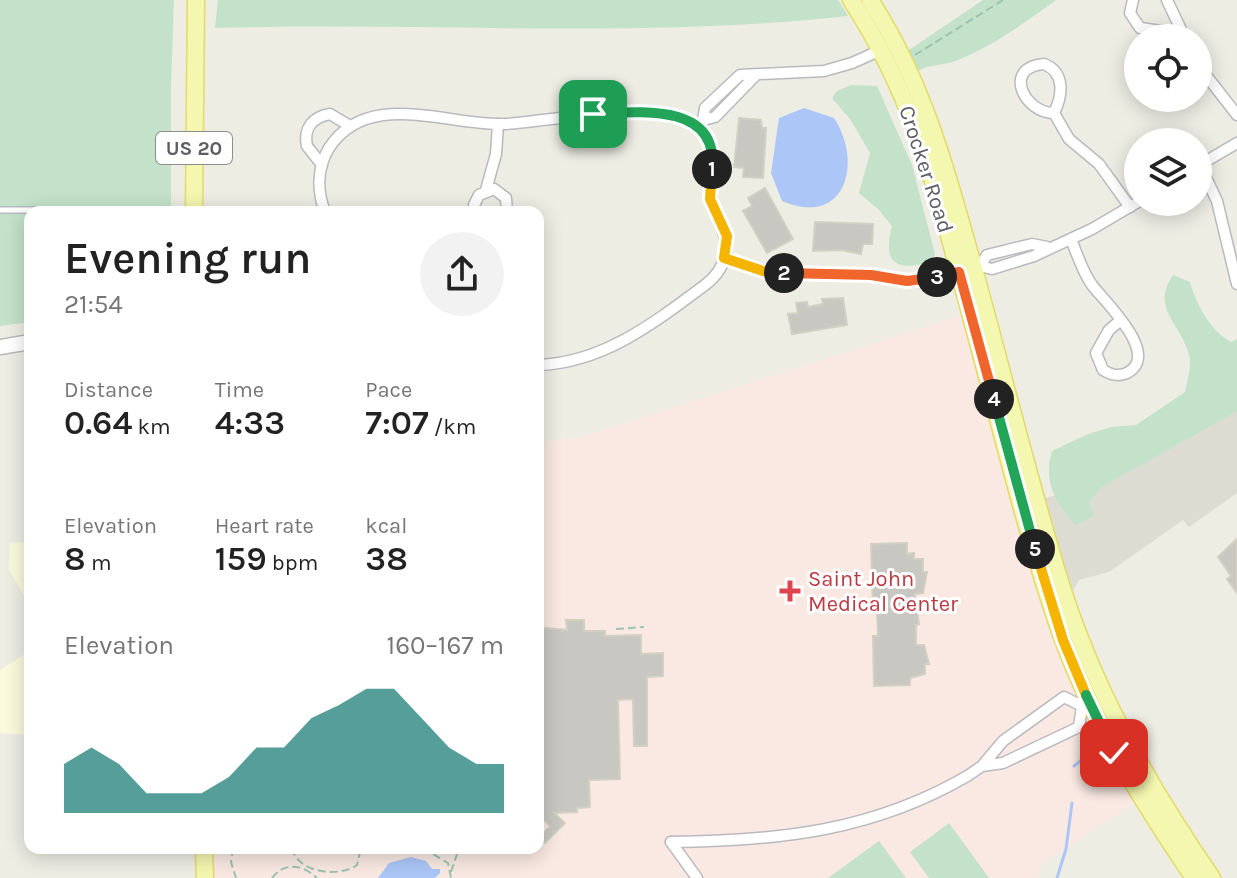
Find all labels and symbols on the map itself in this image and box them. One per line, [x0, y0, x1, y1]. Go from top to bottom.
pin [559, 80, 627, 148]
street label: Crocker Road [893, 102, 959, 236]
road number: US 20 [156, 132, 232, 164]
pin: 1 [692, 149, 732, 189]
pin: 2 [764, 253, 804, 293]
pin: 3 [917, 257, 957, 297]
pin: 4 [974, 379, 1014, 419]
pin: 5 [1015, 529, 1055, 569]
place label: Saint John Medical Center [808, 566, 958, 617]
marker: Saint John Medical Center [779, 580, 801, 602]
pin [1080, 719, 1148, 787]

